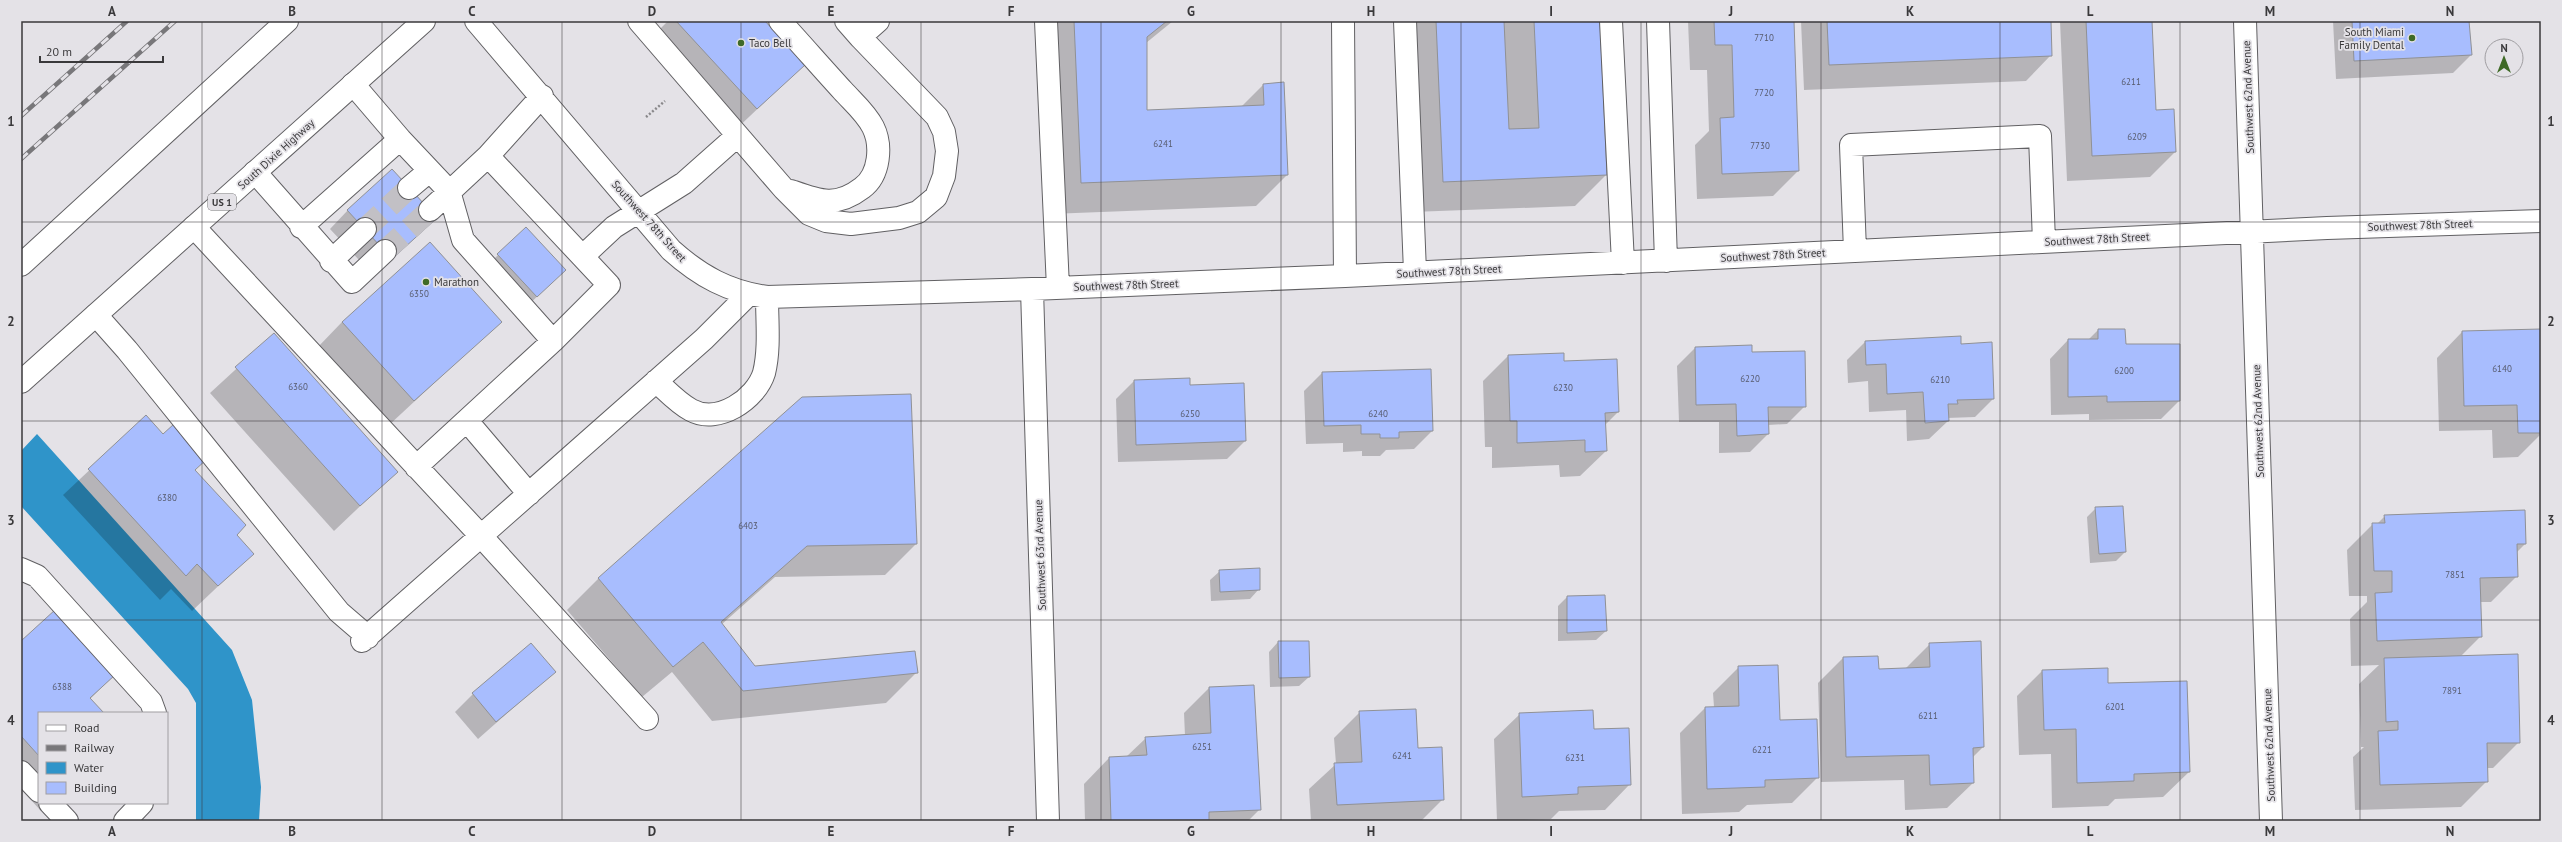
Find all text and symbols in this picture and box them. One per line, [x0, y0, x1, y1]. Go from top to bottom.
text: A [108, 3, 116, 20]
text: B [288, 3, 296, 20]
text: C [468, 3, 476, 20]
text: D [648, 3, 656, 20]
text: E [828, 3, 835, 20]
text: F [1008, 3, 1015, 20]
text: G [1187, 3, 1195, 20]
text: H [1367, 3, 1375, 20]
text: I [1549, 3, 1553, 20]
text: J [1728, 3, 1733, 20]
text: K [1906, 3, 1914, 20]
text: L [2087, 3, 2094, 20]
text: M [2265, 3, 2275, 20]
text: N [2446, 3, 2454, 20]
place label: South Miami Family Dental [2339, 25, 2405, 52]
house number: 7710 [1754, 32, 1774, 43]
marker: South Miami Family Dental [2407, 33, 2417, 43]
place label: Taco Bell [749, 36, 792, 50]
scale bar [40, 38, 163, 64]
marker: Taco Bell [736, 38, 746, 48]
north arrow [2484, 38, 2524, 78]
street label: Southwest 62nd Avenue [2239, 40, 2257, 154]
text: N [2500, 41, 2508, 55]
text: 20 m [46, 44, 72, 59]
house number: 6211 [2121, 76, 2141, 87]
house number: 7720 [1754, 87, 1774, 98]
text: 1 [7, 113, 15, 130]
text: 1 [2547, 113, 2555, 130]
street label: South Dixie Highway [235, 115, 318, 192]
house number: 6209 [2127, 131, 2147, 142]
house number: 6241 [1153, 138, 1173, 149]
house number: 7730 [1750, 140, 1770, 151]
street label: Southwest 78th Street [609, 177, 690, 265]
road number: US 1 [208, 194, 236, 210]
street label: Southwest 78th Street [2367, 216, 2473, 234]
street label: Southwest 78th Street [2044, 229, 2150, 249]
street label: Southwest 78th Street [1720, 245, 1826, 265]
street label: Southwest 78th Street [1396, 261, 1502, 281]
place label: Marathon [434, 275, 479, 289]
street label: Southwest 78th Street [1073, 276, 1179, 294]
marker: Marathon [421, 277, 431, 287]
house number: 6350 [409, 288, 429, 299]
text: 2 [7, 313, 15, 330]
text: 2 [2547, 313, 2555, 330]
house number: 6140 [2492, 363, 2512, 374]
street label: Southwest 62nd Avenue [2249, 364, 2267, 478]
house number: 6200 [2114, 365, 2134, 376]
house number: 6220 [1740, 373, 1760, 384]
house number: 6210 [1930, 374, 1950, 385]
house number: 6360 [288, 381, 308, 392]
house number: 6230 [1553, 382, 1573, 393]
house number: 6250 [1180, 408, 1200, 419]
house number: 6240 [1368, 408, 1388, 419]
house number: 6380 [157, 492, 177, 503]
street label: Southwest 63rd Avenue [1031, 499, 1049, 611]
text: 3 [7, 512, 15, 529]
text: 3 [2547, 512, 2555, 529]
house number: 6403 [738, 520, 758, 531]
house number: 7851 [2445, 569, 2465, 580]
house number: 6388 [52, 681, 72, 692]
house number: 7891 [2442, 685, 2462, 696]
street label: Southwest 62nd Avenue [2260, 688, 2278, 802]
house number: 6201 [2105, 701, 2125, 712]
house number: 6211 [1918, 710, 1938, 721]
text: 4 [7, 712, 15, 729]
legend [38, 712, 168, 804]
text: 4 [2547, 712, 2555, 729]
text: Road [74, 720, 99, 735]
text: Railway [74, 740, 114, 755]
house number: 6251 [1192, 741, 1212, 752]
house number: 6221 [1752, 744, 1772, 755]
house number: 6241 [1392, 750, 1412, 761]
house number: 6231 [1565, 752, 1585, 763]
text: Water [74, 760, 104, 775]
text: Building [74, 780, 117, 795]
text: A [108, 823, 116, 840]
text: B [288, 823, 296, 840]
text: C [468, 823, 476, 840]
text: D [648, 823, 656, 840]
text: E [828, 823, 835, 840]
text: F [1008, 823, 1015, 840]
text: G [1187, 823, 1195, 840]
text: H [1367, 823, 1375, 840]
text: I [1549, 823, 1553, 840]
text: J [1728, 823, 1733, 840]
text: K [1906, 823, 1914, 840]
text: L [2087, 823, 2094, 840]
text: M [2265, 823, 2275, 840]
text: N [2446, 823, 2454, 840]

